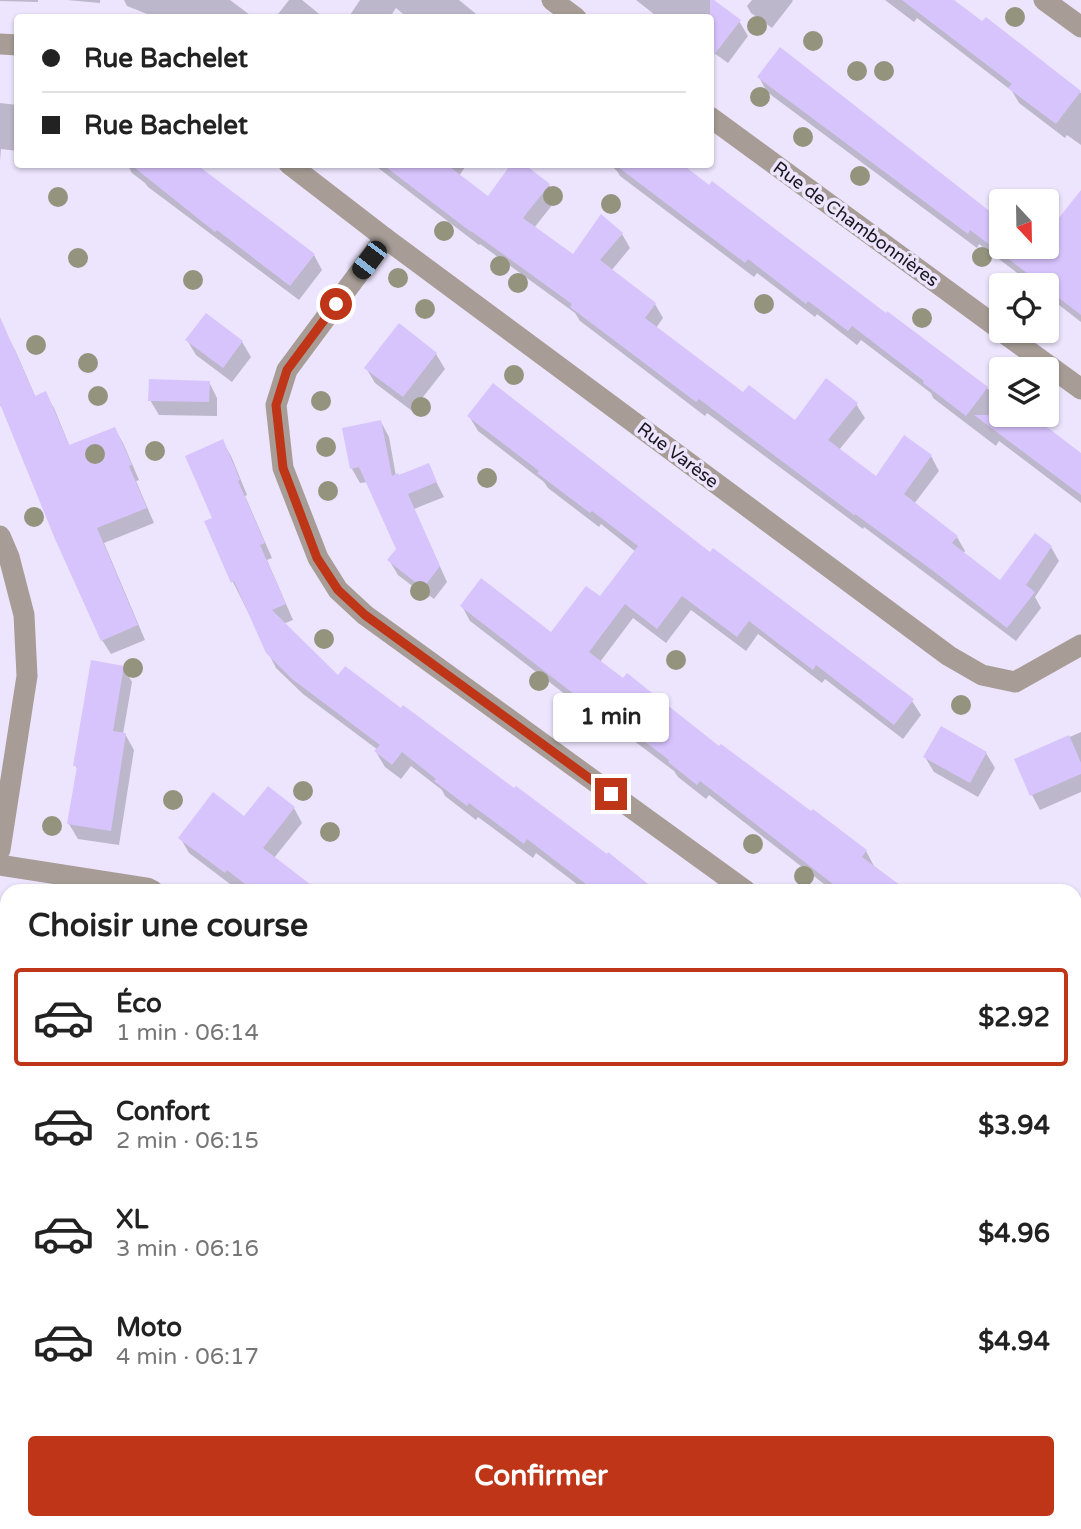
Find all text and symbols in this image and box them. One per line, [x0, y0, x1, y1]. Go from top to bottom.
text: Rue Bachelet [84, 43, 248, 74]
text: Rue Bachelet [84, 110, 248, 141]
street label: Rue de Chambonnières [769, 157, 943, 291]
north arrow [989, 189, 1059, 259]
map controls [989, 189, 1059, 427]
car [348, 237, 391, 283]
button: locate [989, 273, 1059, 343]
route start [320, 288, 352, 320]
button: layers [989, 357, 1059, 427]
street label: Rue Varèse [633, 417, 723, 493]
callout: 1 min [553, 692, 669, 742]
text: 1 min [580, 703, 642, 731]
route end [595, 778, 627, 810]
text: Choisir une course [28, 907, 308, 945]
icon: car [32, 986, 95, 1049]
text: Éco [116, 988, 162, 1019]
text: $2.92 [978, 1002, 1050, 1033]
text: 1 min · 06:14 [116, 1019, 259, 1047]
icon: car [32, 1094, 95, 1157]
text: Confort [116, 1096, 210, 1127]
text: $3.94 [978, 1110, 1050, 1141]
text: 2 min · 06:15 [116, 1127, 259, 1155]
icon: car [32, 1202, 95, 1265]
text: XL [116, 1204, 148, 1235]
text: $4.96 [978, 1218, 1050, 1249]
text: 3 min · 06:16 [116, 1235, 259, 1263]
icon: car [32, 1310, 95, 1373]
text: Moto [116, 1312, 182, 1343]
text: $4.94 [978, 1326, 1050, 1357]
text: 4 min · 06:17 [116, 1343, 259, 1371]
button: Confirmer [28, 1436, 1054, 1516]

